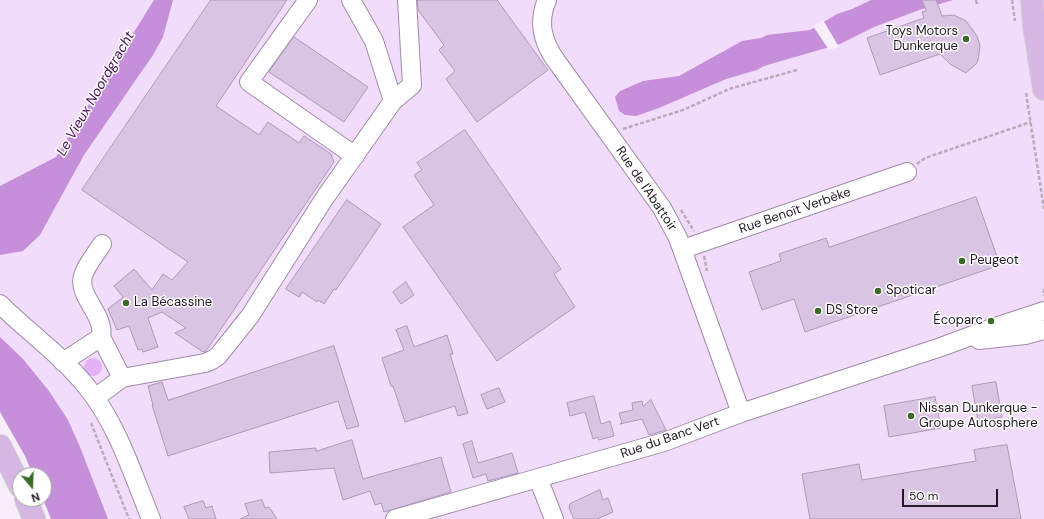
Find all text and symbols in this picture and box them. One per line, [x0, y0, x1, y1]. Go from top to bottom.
place label: Toys Motors Dunkerque [886, 24, 958, 55]
water label: Le Vieux Noordgracht [53, 29, 139, 159]
marker: Toys Motors Dunkerque [961, 34, 971, 44]
street label: Rue de l'Abattoir [612, 144, 680, 234]
street label: Rue Benoît Verbèke [737, 185, 853, 237]
place label: Peugeot [970, 253, 1019, 269]
marker: Peugeot [957, 256, 967, 266]
place label: Spoticar [886, 283, 937, 299]
marker: Spoticar [873, 286, 883, 296]
place label: La Bécassine [134, 295, 212, 311]
marker: La Bécassine [121, 298, 131, 308]
place label: DS Store [826, 303, 878, 319]
marker: DS Store [813, 306, 823, 316]
place label: Écoparc [933, 313, 983, 329]
marker: Écoparc [986, 316, 996, 326]
place label: Nissan Dunkerque - Groupe Autosphere [919, 401, 1038, 432]
marker: Nissan Dunkerque - Groupe Autosphere [906, 411, 916, 421]
street label: Rue du Banc Vert [619, 414, 721, 462]
north arrow [12, 467, 52, 507]
scale bar [904, 481, 1000, 507]
text: 50 m [909, 488, 938, 504]
text: N [30, 489, 42, 505]

